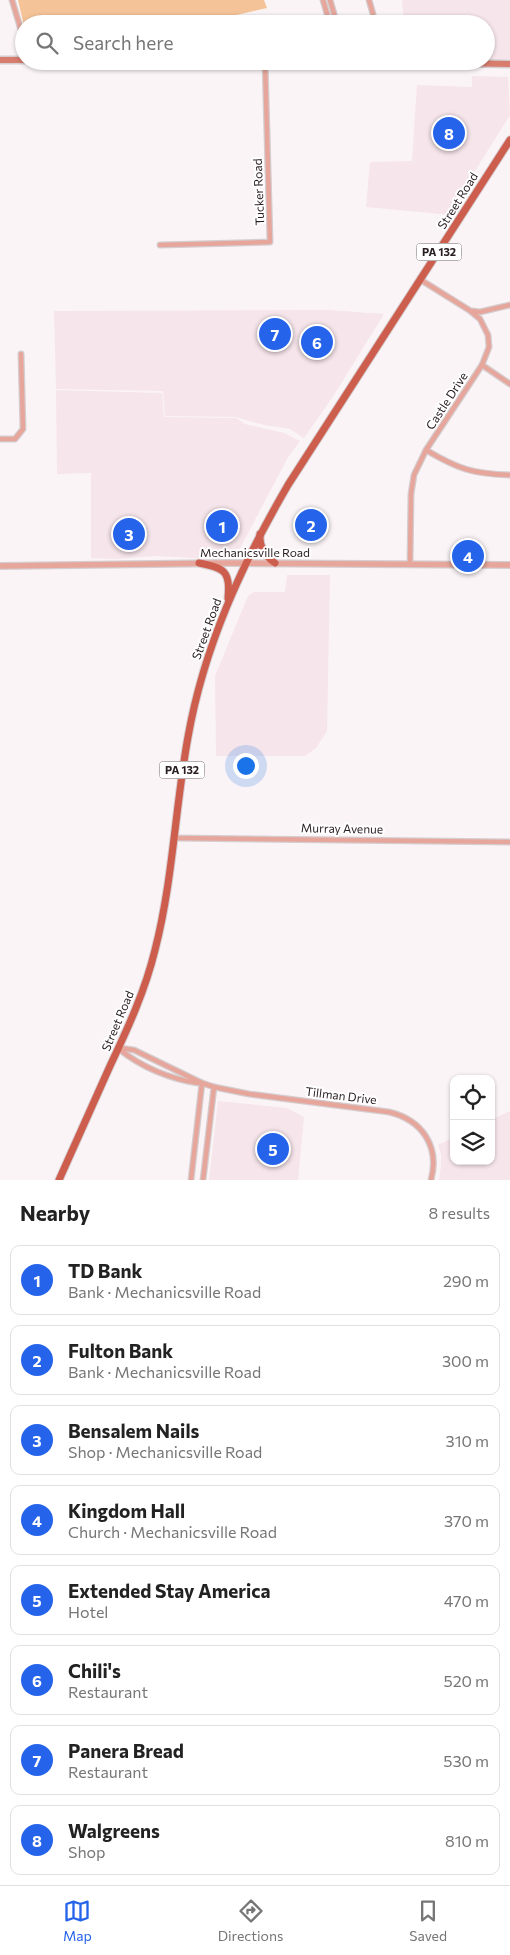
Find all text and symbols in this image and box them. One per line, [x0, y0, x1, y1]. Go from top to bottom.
search box [15, 15, 495, 70]
icon: search [33, 29, 61, 57]
text: Search here [73, 31, 173, 54]
pin: 8 [433, 114, 465, 152]
street label: Tucker Road [250, 158, 266, 226]
street label: Street Road [434, 169, 480, 231]
road number: PA 132 [416, 243, 462, 260]
pin: 7 [259, 315, 291, 353]
pin: 6 [301, 323, 333, 361]
street label: Castle Drive [422, 369, 470, 432]
pin: 2 [295, 506, 327, 544]
pin: 1 [206, 507, 238, 545]
pin: 3 [113, 515, 145, 553]
pin: 4 [452, 537, 484, 575]
street label: Mechanicsville Road [200, 545, 310, 559]
street label: Street Road [188, 596, 224, 661]
your location [233, 753, 259, 779]
road number: PA 132 [160, 762, 204, 778]
street label: Murray Avenue [301, 820, 383, 836]
street label: Street Road [98, 988, 136, 1053]
map controls [450, 1075, 495, 1165]
button: locate [450, 1075, 495, 1120]
street label: Tillman Drive [305, 1084, 378, 1106]
button: layers [450, 1120, 495, 1165]
pin: 5 [257, 1130, 289, 1168]
text: Nearby [20, 1200, 90, 1225]
text: 8 results [429, 1203, 490, 1222]
text: TD Bank [68, 1259, 142, 1282]
text: 1 [33, 1271, 41, 1290]
text: 290 m [443, 1271, 489, 1290]
text: Bank · Mechanicsville Road [68, 1282, 261, 1301]
text: Fulton Bank [68, 1339, 173, 1362]
text: 2 [32, 1351, 42, 1370]
text: 300 m [442, 1351, 489, 1370]
text: Bank · Mechanicsville Road [68, 1362, 261, 1381]
text: Bensalem Nails [68, 1419, 199, 1442]
text: 3 [32, 1431, 42, 1450]
text: 310 m [446, 1431, 489, 1450]
text: Shop · Mechanicsville Road [68, 1442, 262, 1461]
text: Kingdom Hall [68, 1499, 185, 1522]
text: 4 [32, 1511, 42, 1530]
text: 370 m [444, 1511, 489, 1530]
text: Church · Mechanicsville Road [68, 1522, 277, 1541]
text: Extended Stay America [68, 1579, 271, 1602]
text: 5 [32, 1591, 42, 1610]
text: 470 m [444, 1591, 489, 1610]
text: Hotel [68, 1602, 108, 1621]
text: Chili's [68, 1659, 121, 1682]
text: 6 [32, 1671, 42, 1690]
text: 520 m [444, 1671, 489, 1690]
text: Restaurant [68, 1682, 148, 1701]
text: Panera Bread [68, 1739, 184, 1762]
text: 7 [33, 1751, 41, 1770]
text: 530 m [443, 1751, 489, 1770]
text: Restaurant [68, 1762, 148, 1781]
text: Walgreens [68, 1819, 160, 1842]
text: 8 [32, 1831, 42, 1850]
text: 810 m [445, 1831, 489, 1850]
text: Shop [68, 1842, 106, 1861]
tab: Map [63, 1897, 92, 1944]
tab: Directions [218, 1897, 283, 1944]
tab: Saved [409, 1897, 447, 1944]

